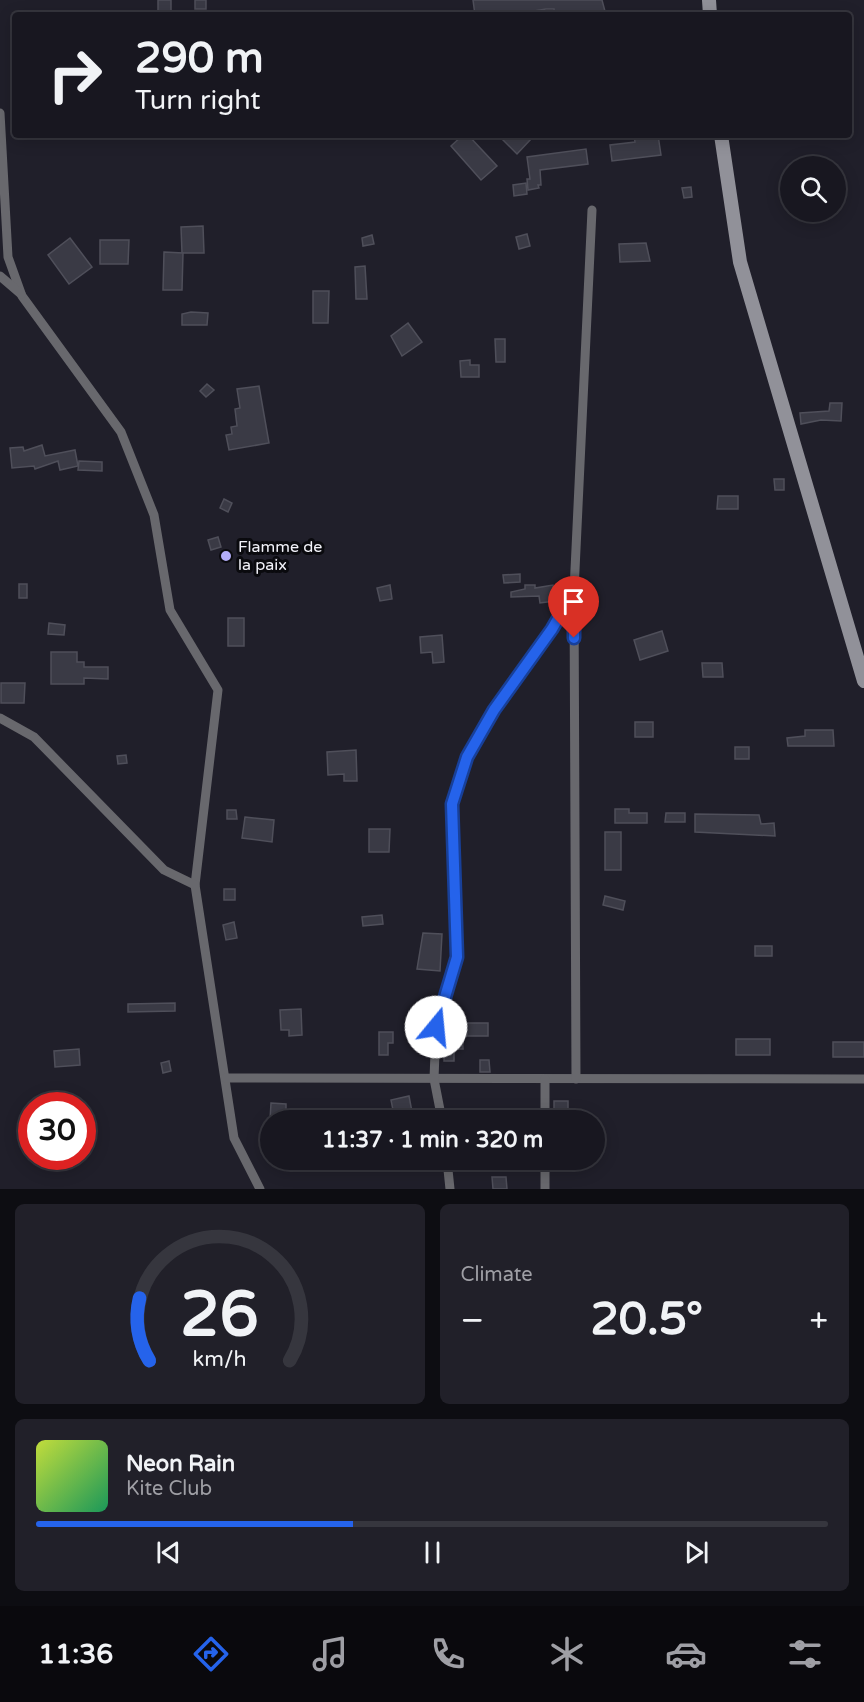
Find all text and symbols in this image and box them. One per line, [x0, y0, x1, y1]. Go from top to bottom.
text: 290 m [135, 33, 264, 84]
icon: right [36, 36, 114, 114]
text: Turn right [135, 84, 261, 117]
map controls [780, 156, 846, 222]
button: search [780, 156, 846, 222]
place label: Flamme de la paix [238, 537, 322, 575]
marker: Flamme de la paix [219, 549, 233, 563]
pin [548, 576, 599, 638]
icon: arrive [557, 585, 590, 618]
position arrow [404, 995, 468, 1059]
speed limit sign: 30 [18, 1092, 96, 1170]
text: 11:37 · 1 min · 320 m [322, 1127, 543, 1153]
text: Climate [461, 1263, 533, 1287]
text: 26 [181, 1278, 259, 1353]
text: 20.5° [590, 1293, 703, 1347]
text: − [461, 1301, 484, 1340]
text: + [809, 1301, 828, 1340]
text: km/h [193, 1346, 247, 1372]
text: Neon Rain [126, 1451, 235, 1477]
text: Kite Club [126, 1477, 212, 1501]
icon: previous [152, 1536, 185, 1569]
icon: pause [416, 1536, 449, 1569]
icon: next [680, 1536, 713, 1569]
icon: directions [190, 1633, 232, 1675]
icon: music [309, 1633, 351, 1675]
icon: phone [427, 1633, 469, 1675]
icon: climate [546, 1633, 588, 1675]
icon: car [665, 1633, 707, 1675]
icon: filters [784, 1633, 826, 1675]
text: 11:36 [38, 1638, 113, 1671]

